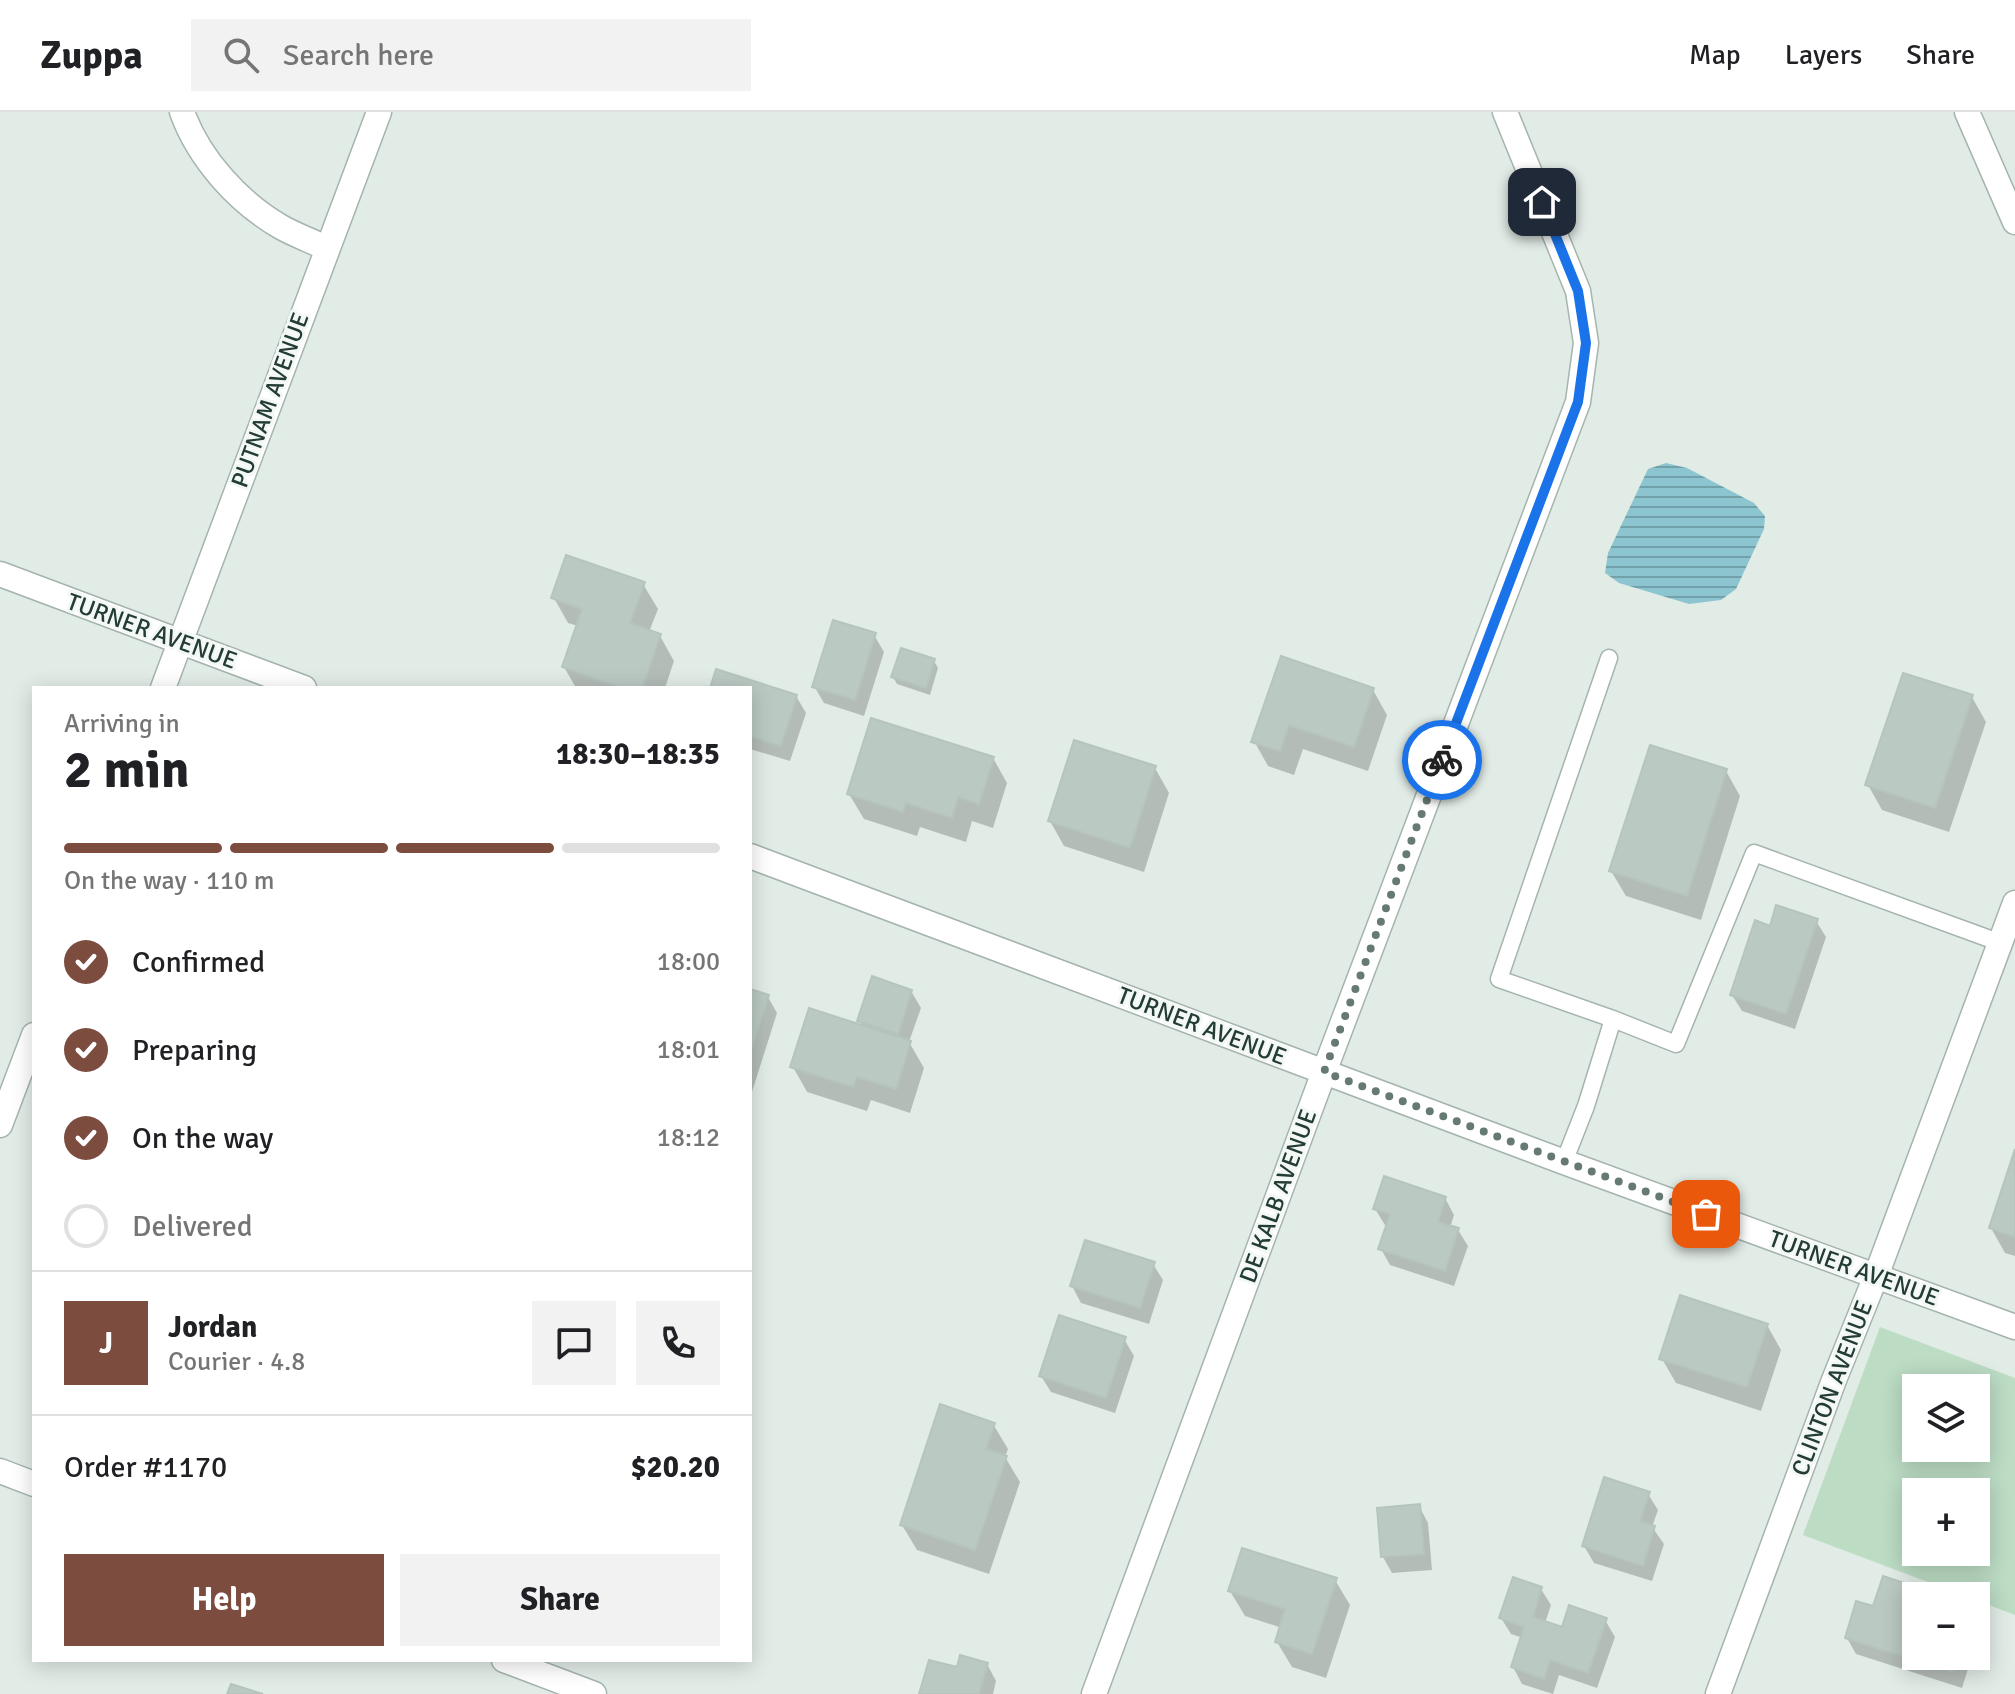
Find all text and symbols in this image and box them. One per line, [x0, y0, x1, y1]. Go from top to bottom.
search box [191, 19, 751, 91]
text: Zuppa [40, 32, 143, 79]
icon: search [219, 33, 263, 77]
text: Search here [283, 37, 434, 74]
text: Map [1689, 38, 1741, 72]
text: Layers [1785, 38, 1862, 72]
text: Share [1906, 38, 1975, 72]
pin [1508, 168, 1576, 236]
icon: home [1520, 180, 1564, 224]
street label: PUTNAM AVENUE [224, 308, 316, 492]
street label: TURNER AVENUE [63, 586, 241, 676]
text: Arriving in [64, 708, 180, 740]
courier [1402, 720, 1482, 800]
text: 18:30–18:35 [556, 736, 720, 773]
text: 2 min [64, 738, 190, 802]
icon: bike [1420, 738, 1464, 782]
text: On the way · 110 m [64, 865, 274, 897]
icon: check [64, 940, 108, 984]
text: Confirmed [132, 944, 265, 981]
text: 18:00 [657, 946, 720, 978]
street label: TURNER AVENUE [1113, 980, 1291, 1072]
icon: check [64, 1028, 108, 1072]
text: Preparing [132, 1032, 257, 1069]
text: 18:01 [657, 1034, 720, 1066]
street label: DE KALB AVENUE [1233, 1105, 1323, 1287]
icon: check [64, 1116, 108, 1160]
text: On the way [132, 1120, 273, 1157]
text: 18:12 [657, 1122, 720, 1154]
pin [1672, 1180, 1740, 1248]
icon: bag [1684, 1192, 1728, 1236]
text: Delivered [132, 1208, 253, 1245]
street label: TURNER AVENUE [1765, 1223, 1943, 1313]
street label: CLINTON AVENUE [1785, 1296, 1879, 1480]
button: chat [532, 1301, 616, 1385]
button: phone [636, 1301, 720, 1385]
text: Jordan [168, 1309, 257, 1346]
text: J [99, 1325, 113, 1362]
text: Courier · 4.8 [168, 1346, 305, 1378]
map controls [1902, 1374, 1990, 1670]
button: layers [1902, 1374, 1990, 1462]
text: Order #1170 [64, 1449, 227, 1486]
text: $20.20 [630, 1449, 720, 1486]
button: + [1902, 1478, 1990, 1566]
button: Help [64, 1554, 384, 1646]
button: Share [400, 1554, 720, 1646]
button: − [1902, 1582, 1990, 1670]

